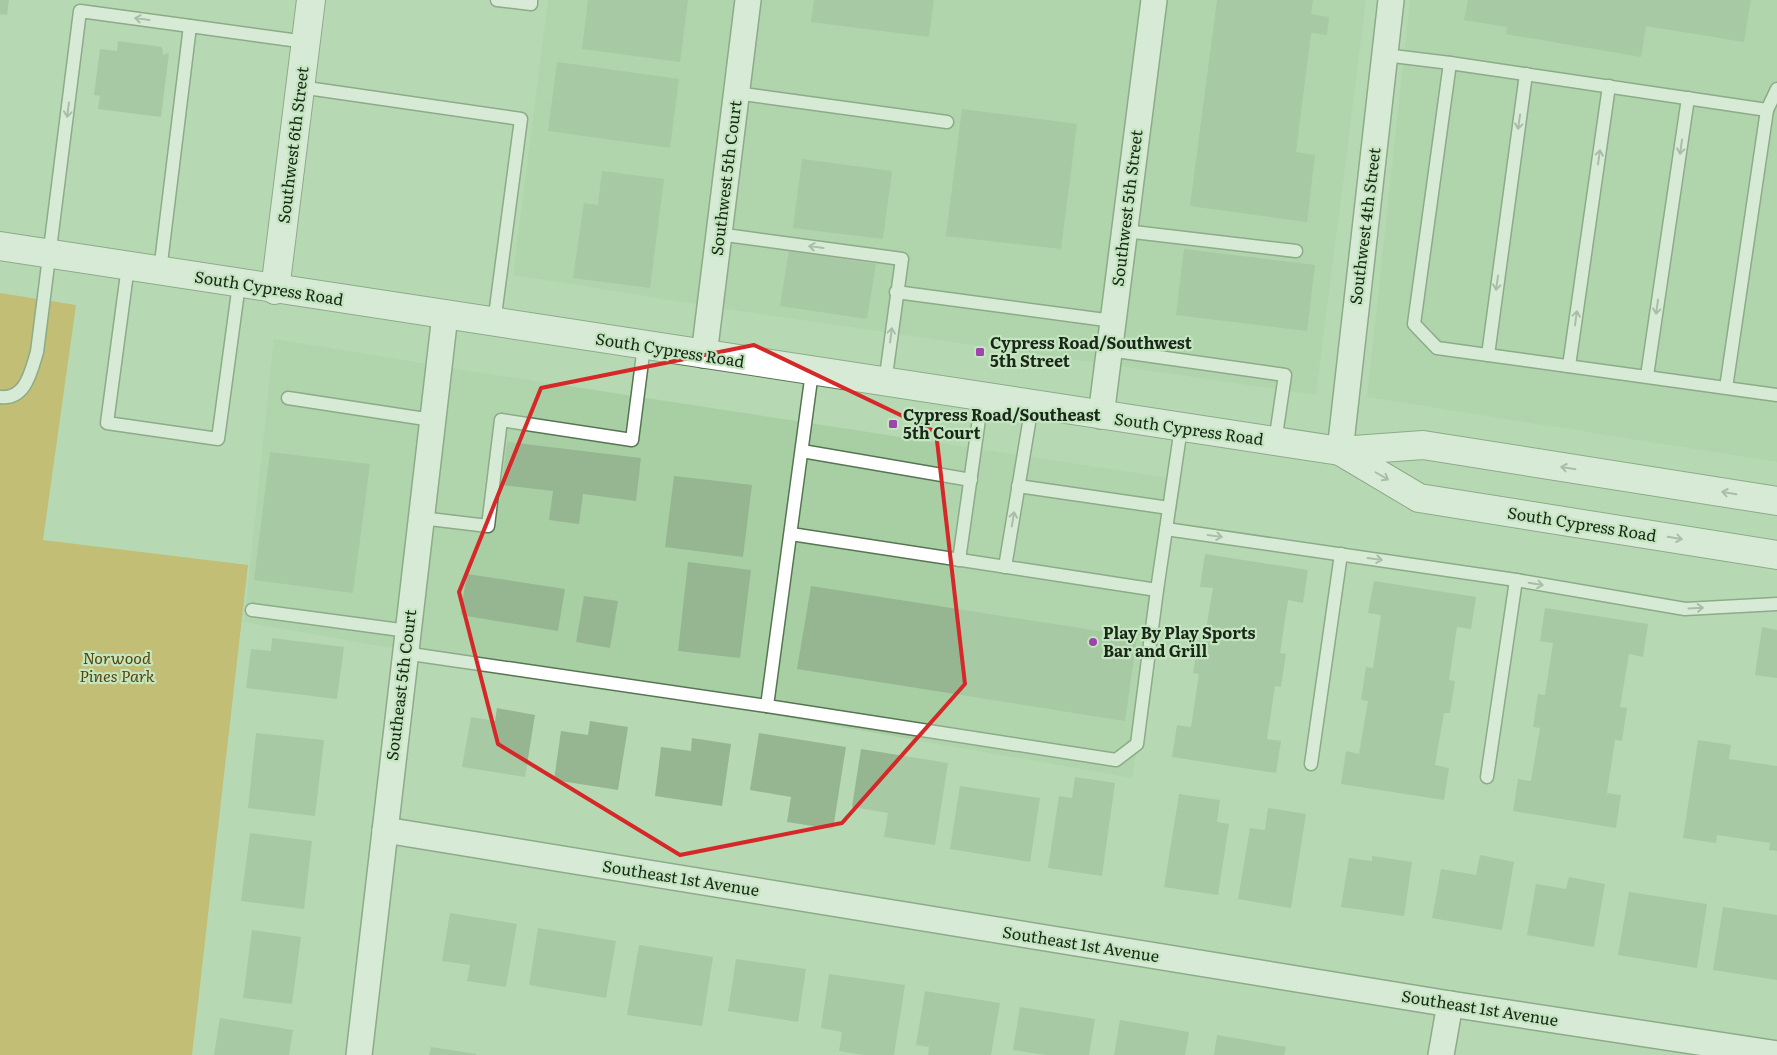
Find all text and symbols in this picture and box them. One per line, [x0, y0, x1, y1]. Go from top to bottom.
one-way arrow [134, 14, 150, 24]
street label: Southwest 6th Street [270, 64, 314, 225]
street label: Southwest 5th Court [704, 98, 747, 257]
one-way arrow [63, 102, 73, 118]
one-way arrow [1514, 114, 1524, 130]
street label: Southwest 5th Street [1104, 128, 1148, 288]
one-way arrow [1675, 138, 1685, 154]
street label: Southwest 4th Street [1342, 145, 1386, 306]
one-way arrow [1594, 149, 1604, 165]
one-way arrow [809, 242, 825, 252]
street label: South Cypress Road [193, 263, 346, 311]
one-way arrow [1492, 275, 1502, 291]
one-way arrow [1652, 299, 1662, 315]
one-way arrow [1571, 310, 1581, 326]
street label: South Cypress Road [594, 325, 747, 373]
one-way arrow [886, 327, 896, 343]
place label: Cypress Road/Southwest 5th Street [990, 330, 1192, 372]
marker: Cypress Road/Southwest 5th Street [974, 346, 986, 358]
place label: Cypress Road/Southeast 5th Court [903, 402, 1101, 444]
street label: South Cypress Road [1113, 406, 1266, 450]
marker: Cypress Road/Southeast 5th Court [887, 418, 899, 430]
one-way arrow [1561, 462, 1577, 472]
one-way arrow [1374, 472, 1388, 482]
one-way arrow [1721, 488, 1737, 498]
street label: South Cypress Road [1506, 499, 1659, 547]
one-way arrow [1008, 511, 1018, 527]
one-way arrow [1206, 531, 1222, 541]
one-way arrow [1667, 534, 1683, 544]
one-way arrow [1367, 555, 1383, 565]
one-way arrow [1528, 579, 1544, 589]
one-way arrow [1688, 604, 1704, 613]
street label: Southeast 5th Court [379, 607, 421, 762]
place label: Play By Play Sports Bar and Grill [1103, 620, 1256, 662]
marker: Play By Play Sports Bar and Grill [1087, 636, 1099, 648]
park label: Norwood Pines Park [79, 645, 155, 687]
street label: Southeast 1st Avenue [601, 853, 761, 901]
street label: Southeast 1st Avenue [1001, 919, 1161, 967]
street label: Southeast 1st Avenue [1400, 983, 1560, 1031]

